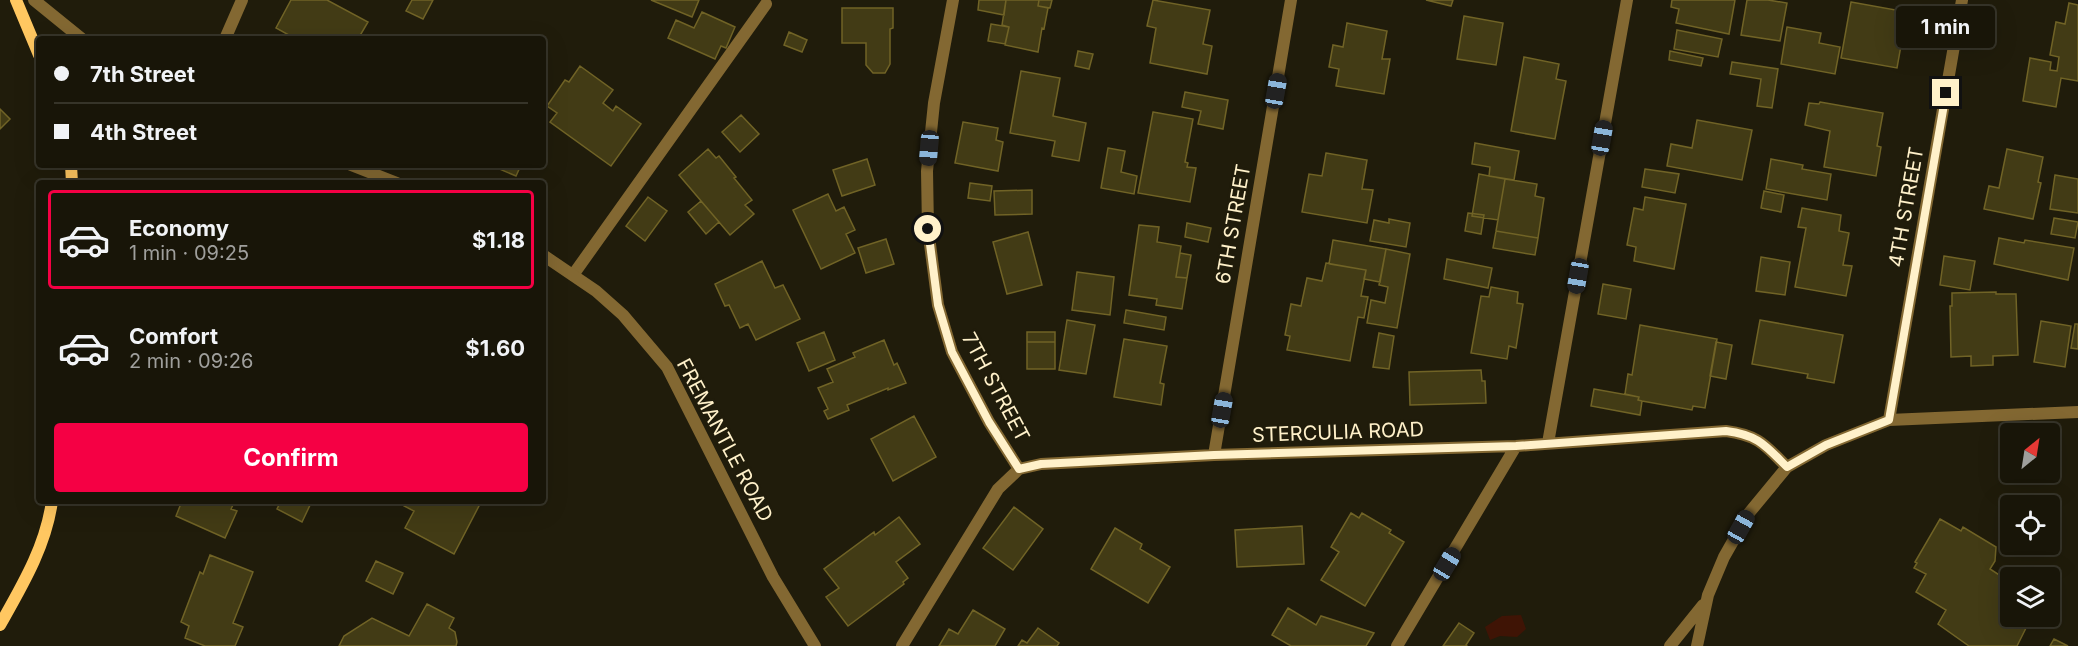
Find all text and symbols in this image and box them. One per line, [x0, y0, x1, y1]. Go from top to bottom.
callout: 1 min [1896, 6, 1996, 48]
text: 1 min [1921, 15, 1970, 39]
text: 7th Street [90, 61, 195, 87]
car [1264, 72, 1288, 110]
route end [1932, 79, 1959, 106]
text: 4th Street [90, 119, 197, 145]
car [1590, 119, 1614, 157]
car [918, 129, 940, 167]
street label: 4TH STREET [1884, 145, 1928, 269]
street label: 6TH STREET [1211, 162, 1255, 286]
icon: car [57, 213, 111, 267]
text: Economy [129, 215, 229, 241]
route start [914, 215, 941, 242]
text: $1.18 [472, 227, 525, 253]
text: 1 min · 09:25 [129, 241, 249, 265]
car [1566, 257, 1590, 295]
icon: car [57, 321, 111, 375]
text: Comfort [129, 323, 218, 349]
street label: 7TH STREET [957, 328, 1035, 446]
text: $1.60 [465, 335, 525, 361]
text: 2 min · 09:26 [129, 349, 253, 373]
street label: FREMANTLE ROAD [672, 354, 778, 526]
car [1210, 391, 1234, 429]
street label: STERCULIA ROAD [1252, 417, 1424, 447]
button: Confirm [54, 423, 528, 492]
north arrow [2000, 423, 2060, 483]
map controls [2000, 423, 2060, 627]
button: locate [2000, 495, 2060, 555]
car [1724, 507, 1758, 547]
car [1430, 544, 1464, 584]
button: layers [2000, 567, 2060, 627]

